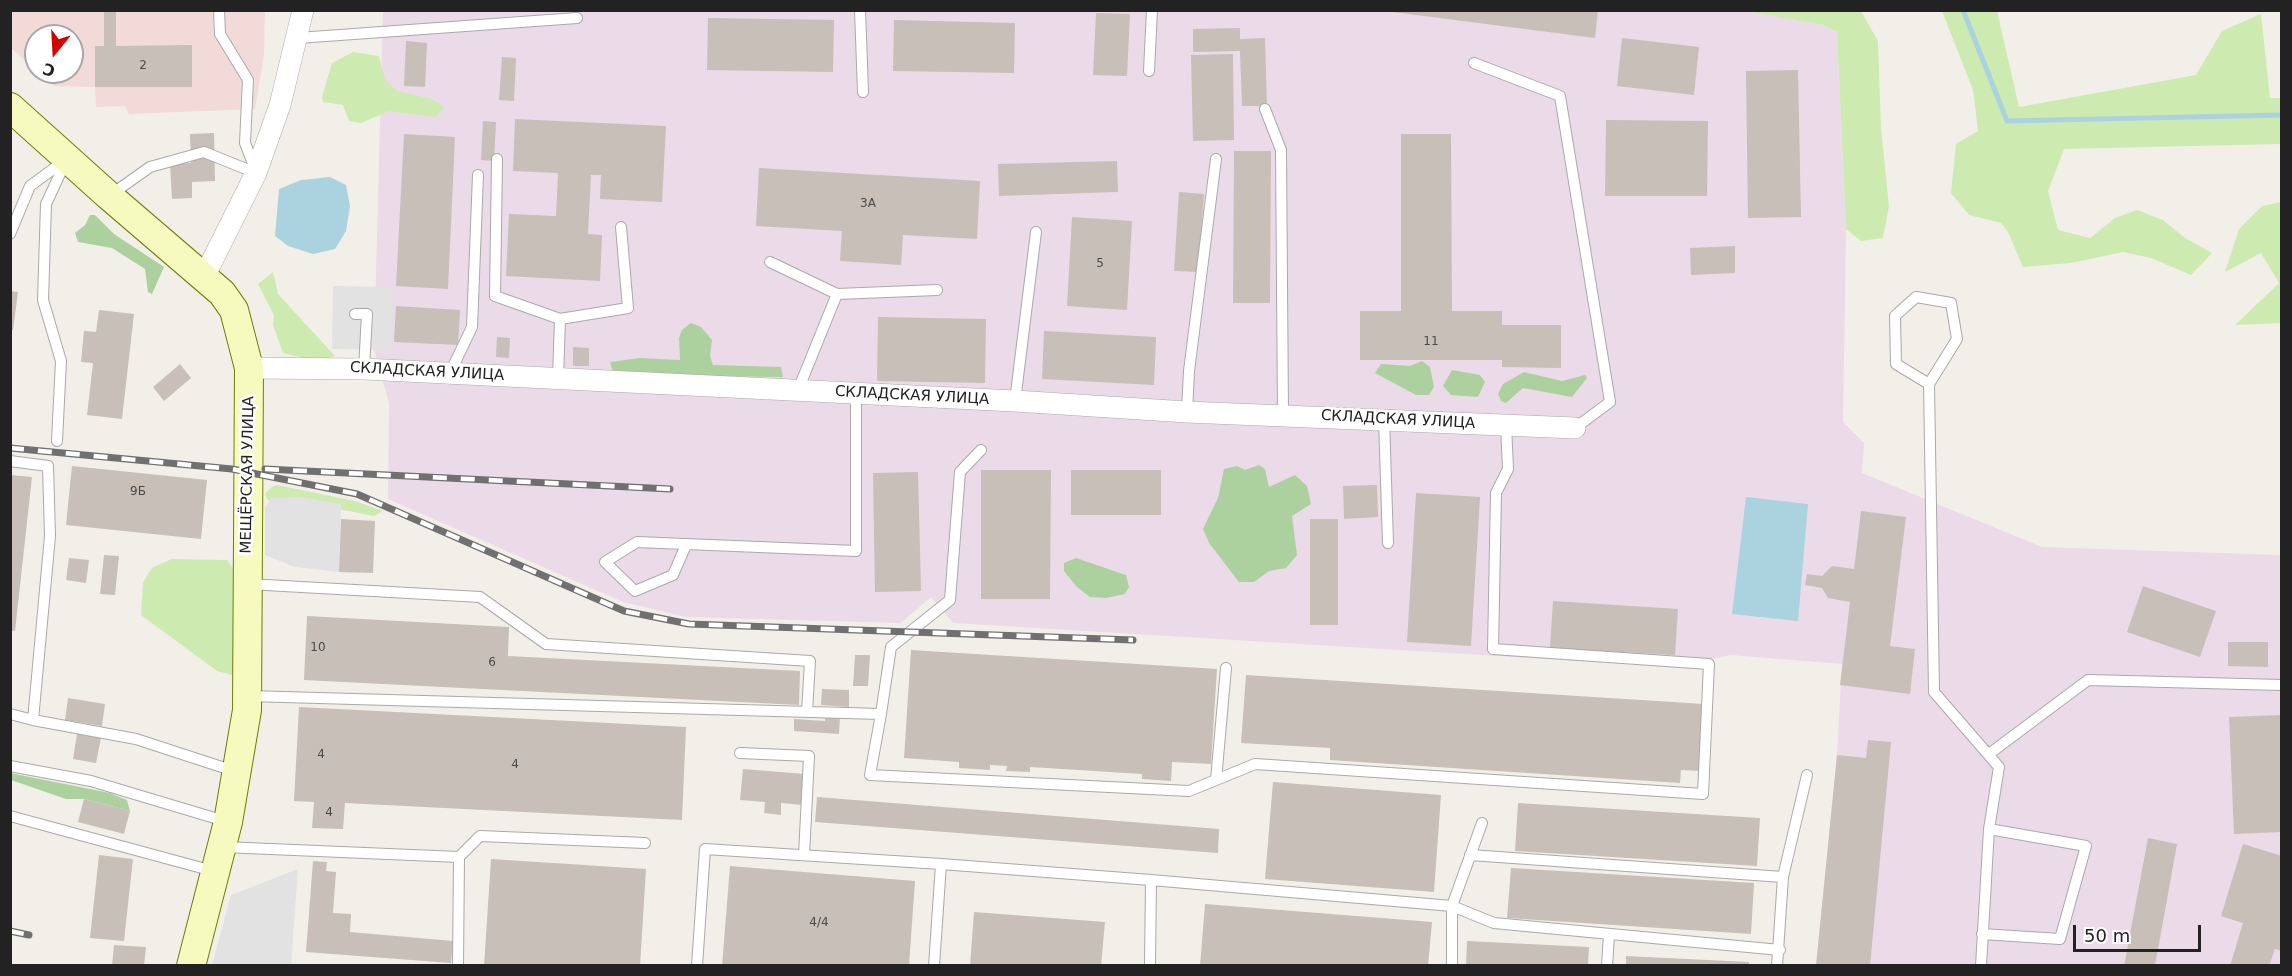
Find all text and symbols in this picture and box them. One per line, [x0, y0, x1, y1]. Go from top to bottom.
north arrow [24, 24, 84, 84]
text: С [40, 59, 57, 81]
house number: 2 [139, 59, 147, 73]
house number: 3А [860, 197, 876, 211]
house number: 5 [1096, 257, 1104, 271]
house number: 11 [1423, 335, 1439, 349]
street label: СКЛАДСКАЯ УЛИЦА [349, 359, 505, 385]
street label: СКЛАДСКАЯ УЛИЦА [834, 383, 990, 409]
street label: МЕЩЁРСКАЯ УЛИЦА [238, 396, 258, 554]
street label: СКЛАДСКАЯ УЛИЦА [1320, 407, 1476, 433]
house number: 9Б [130, 485, 146, 499]
house number: 10 [310, 641, 326, 655]
house number: 6 [488, 656, 496, 670]
house number: 4 [317, 748, 325, 762]
house number: 4 [511, 758, 519, 772]
house number: 4 [325, 806, 333, 820]
scale bar [2076, 913, 2204, 951]
house number: 4/4 [809, 916, 829, 930]
text: 50 m [2084, 925, 2130, 946]

